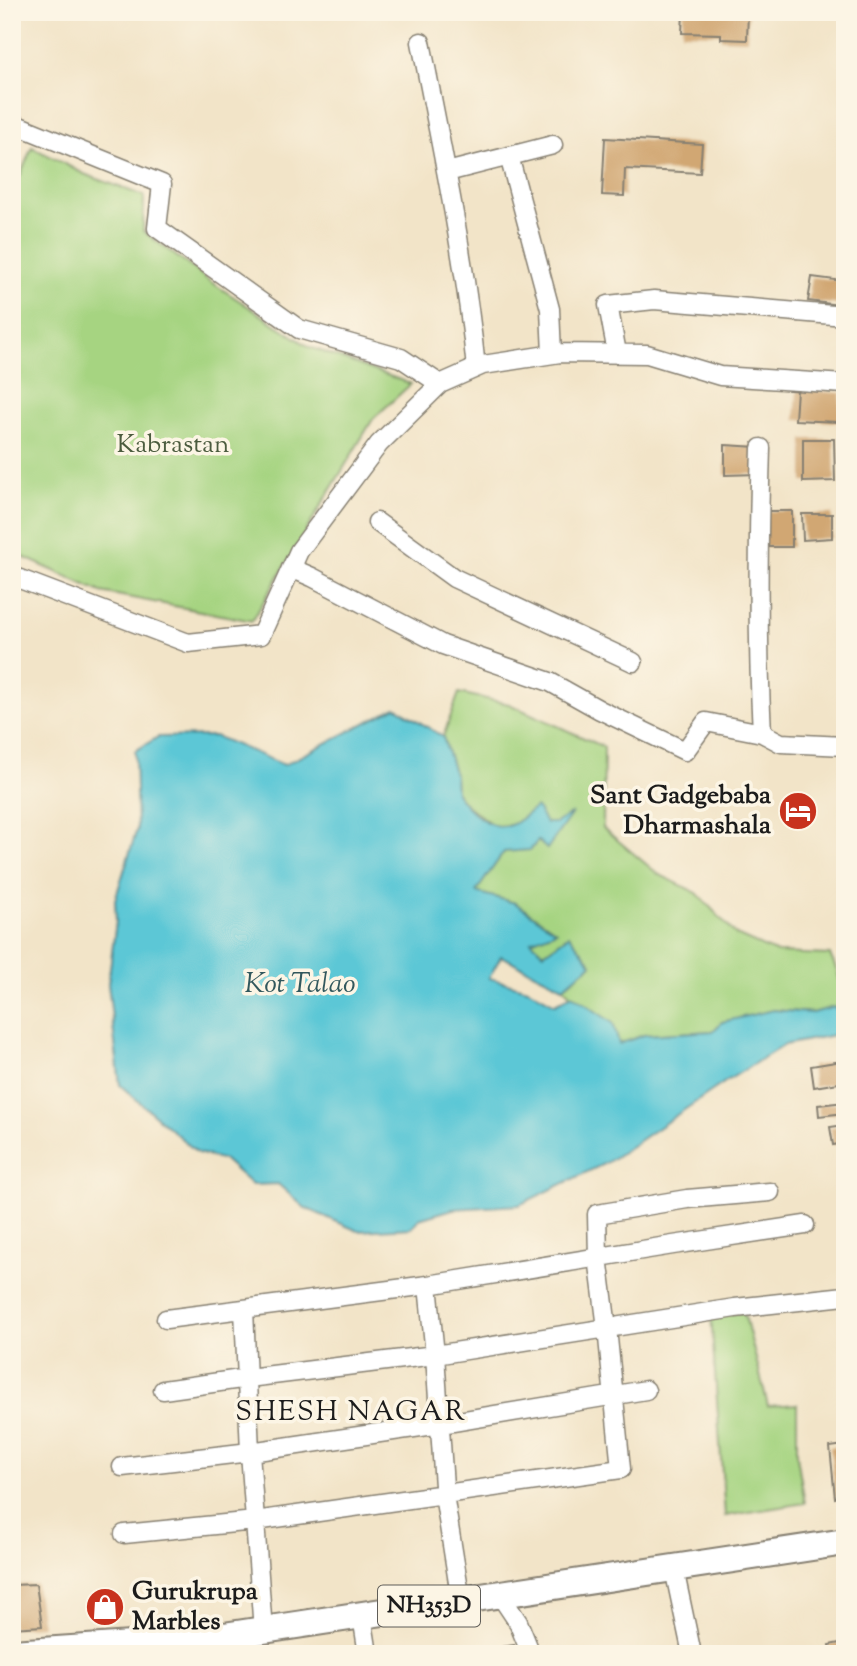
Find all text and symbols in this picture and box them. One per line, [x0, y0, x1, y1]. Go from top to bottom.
park label: Kabrastan [117, 427, 229, 464]
place label: Sant Gadgebaba Dharmashala [590, 778, 771, 845]
hotel icon: Sant Gadgebaba Dharmashala [777, 790, 819, 832]
water label: Kot Talao [245, 965, 355, 1005]
district label: SHESH NAGAR [235, 1393, 467, 1433]
place label: Gurukrupa Marbles [132, 1574, 258, 1641]
shop icon: Gurukrupa Marbles [84, 1586, 126, 1628]
road number: NH353D [378, 1586, 480, 1626]

